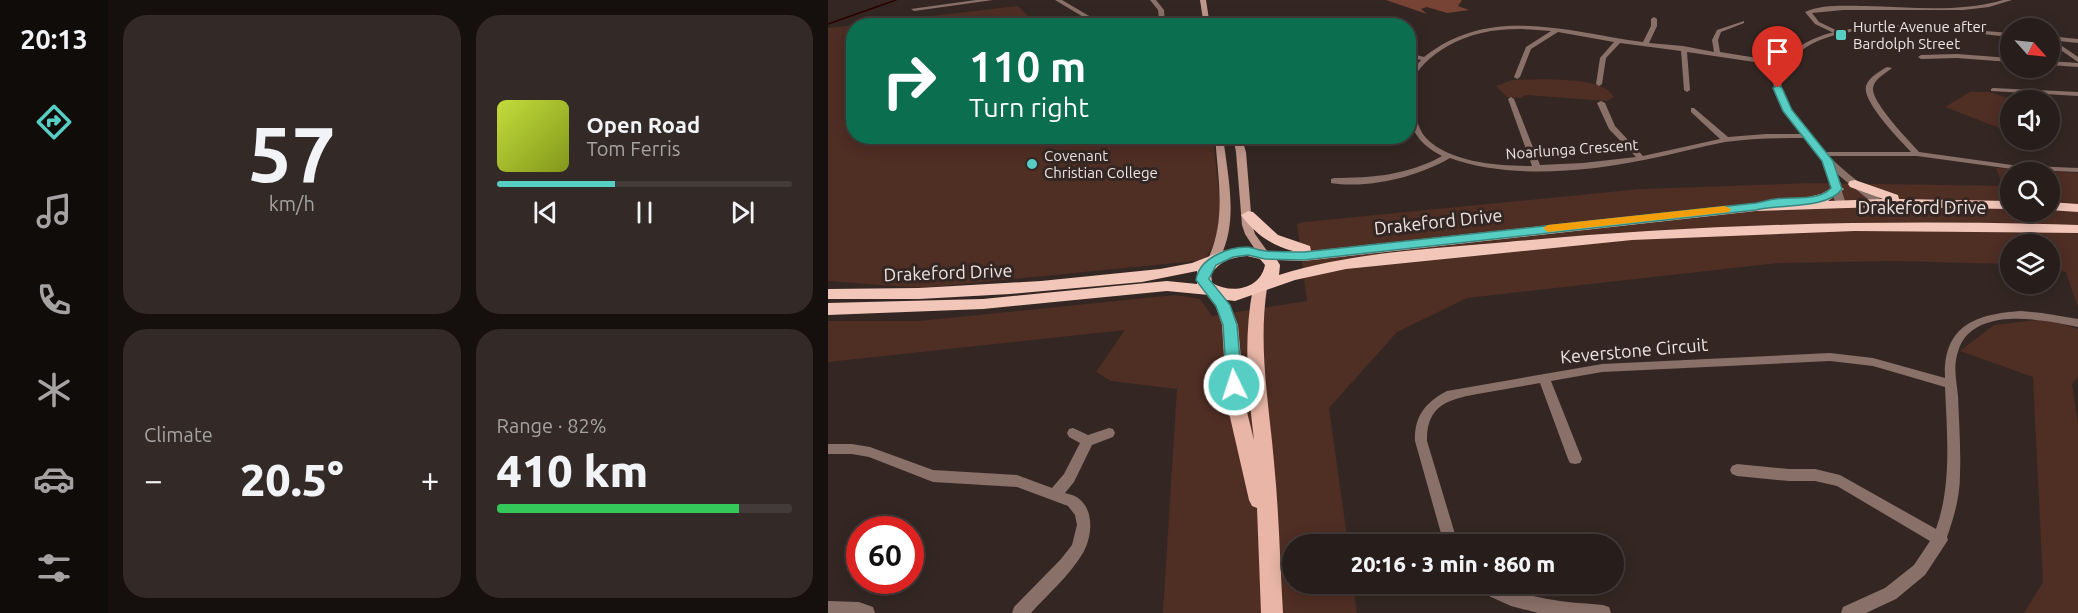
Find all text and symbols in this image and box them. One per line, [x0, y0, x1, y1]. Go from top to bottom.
place label: Hurtle Avenue after Bardolph Street [1853, 18, 1987, 52]
north arrow [2000, 18, 2060, 78]
map controls [2000, 18, 2060, 294]
text: 20:13 [20, 24, 88, 54]
pin [1752, 26, 1803, 88]
marker: Hurtle Avenue after Bardolph Street [1834, 28, 1848, 42]
icon: arrive [1761, 35, 1794, 68]
icon: right [870, 42, 948, 120]
text: 110 m [969, 43, 1086, 90]
button: sound [2000, 90, 2060, 150]
text: Turn right [969, 92, 1089, 122]
icon: directions [33, 101, 75, 143]
text: 57 [248, 109, 336, 197]
text: Open Road [587, 112, 700, 137]
street label: Noarlunga Crescent [1505, 136, 1639, 162]
text: Tom Ferris [587, 137, 680, 160]
place label: Covenant Christian College [1044, 147, 1158, 181]
marker: Covenant Christian College [1025, 157, 1039, 171]
button: search [2000, 162, 2060, 222]
icon: music [33, 190, 75, 232]
text: km/h [269, 192, 315, 215]
icon: previous [529, 196, 562, 229]
icon: pause [628, 196, 661, 229]
icon: next [726, 196, 759, 229]
street label: Drakeford Drive [1858, 197, 1986, 217]
street label: Drakeford Drive [1373, 204, 1503, 238]
button: layers [2000, 234, 2060, 294]
street label: Drakeford Drive [883, 260, 1013, 284]
icon: phone [33, 279, 75, 321]
street label: Keverstone Circuit [1559, 334, 1709, 366]
position arrow [1202, 353, 1266, 417]
icon: climate [33, 369, 75, 411]
text: Range · 82% [497, 414, 607, 437]
text: Climate [144, 423, 213, 446]
text: 410 km [497, 445, 648, 496]
text: 20.5° [240, 454, 344, 505]
icon: car [33, 458, 75, 500]
text: − [144, 461, 163, 498]
text: + [421, 461, 439, 498]
speed limit sign: 60 [846, 516, 924, 594]
icon: filters [33, 547, 75, 589]
text: 20:16 · 3 min · 860 m [1351, 551, 1555, 576]

